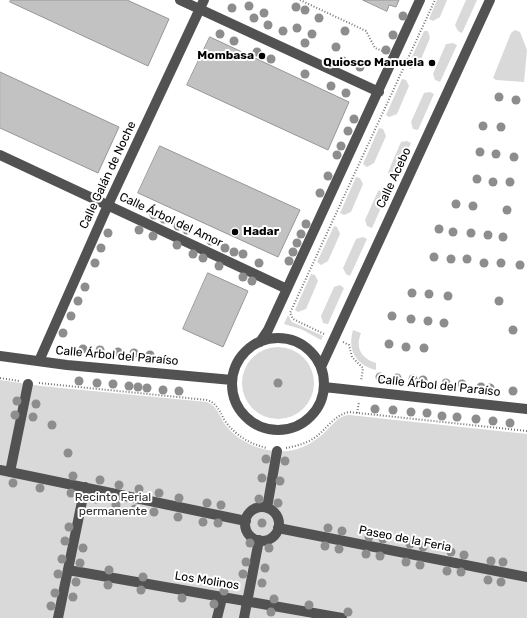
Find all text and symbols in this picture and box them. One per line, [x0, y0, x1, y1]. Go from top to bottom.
place label: Mombasa [197, 49, 254, 63]
marker: Mombasa [257, 51, 267, 61]
place label: Quiosco Manuela [323, 56, 424, 70]
marker: Quiosco Manuela [427, 58, 437, 68]
street label: Calle Galán de Noche [77, 119, 139, 231]
street label: Calle Acebo [374, 145, 414, 211]
street label: Calle Árbol del Amor [117, 190, 225, 250]
place label: Hadar [243, 225, 279, 239]
marker: Hadar [230, 227, 240, 237]
street label: Calle Árbol del Paraíso [55, 343, 179, 369]
street label: Calle Árbol del Paraíso [377, 372, 501, 400]
park label: Recinto Ferial permanente [75, 491, 151, 519]
street label: Paseo de la Feria [358, 523, 452, 555]
street label: Los Molinos [174, 569, 240, 593]

